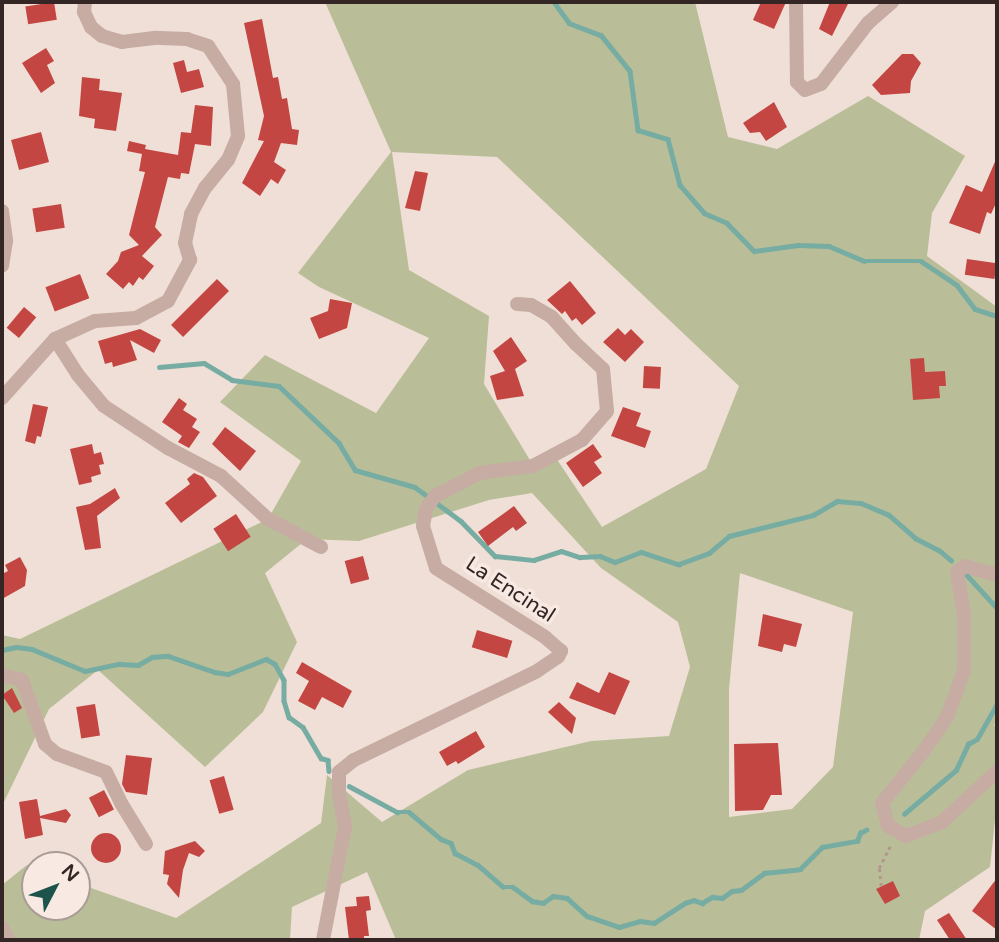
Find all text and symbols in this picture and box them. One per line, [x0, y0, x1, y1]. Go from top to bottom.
street label: La Encinal [461, 552, 559, 628]
north arrow [21, 851, 91, 921]
text: N [57, 860, 83, 886]

